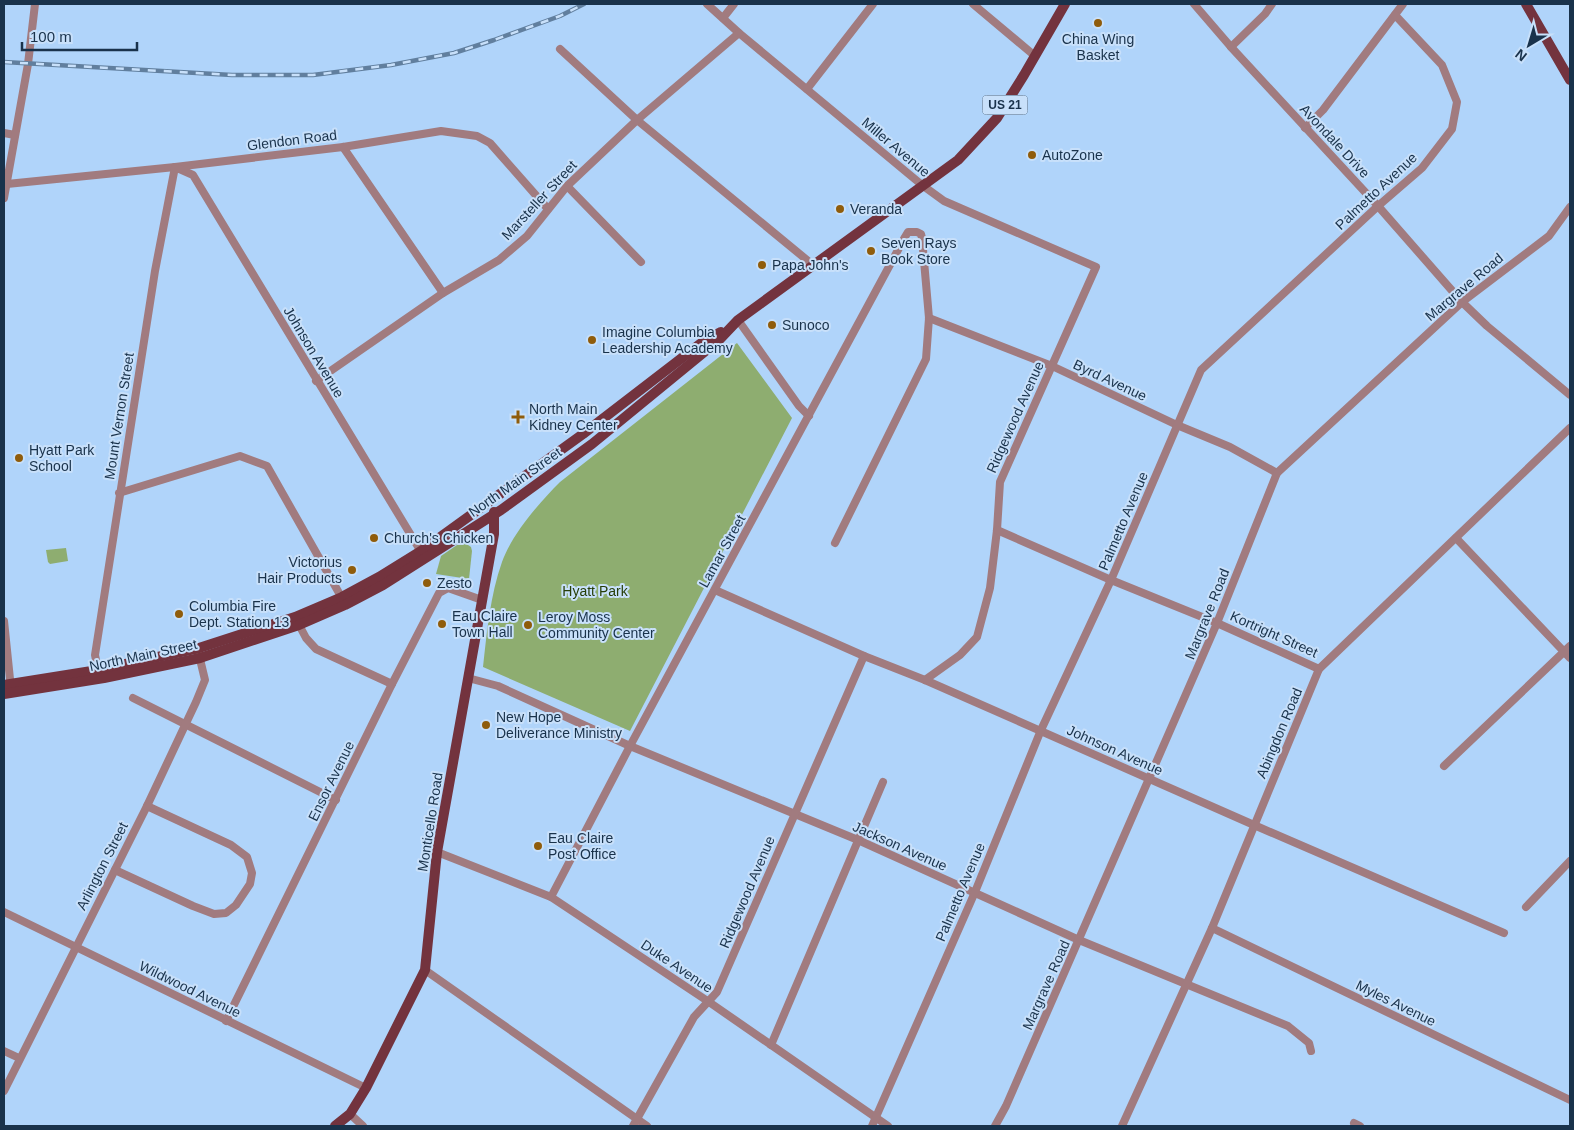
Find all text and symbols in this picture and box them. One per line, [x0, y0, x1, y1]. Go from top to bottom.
marker: China Wing Basket [1092, 17, 1104, 29]
scale bar [22, 20, 138, 52]
north arrow [1504, 20, 1554, 70]
text: 100 m [30, 28, 72, 45]
place label: China Wing Basket [1062, 31, 1134, 63]
text: N [1512, 46, 1530, 65]
road number: US 21 [982, 96, 1028, 114]
street label: Avondale Drive [1297, 101, 1373, 181]
street label: Miller Avenue [859, 114, 933, 180]
street label: Glendon Road [246, 127, 338, 153]
place label: AutoZone [1042, 147, 1103, 163]
marker: AutoZone [1026, 149, 1038, 161]
street label: Palmetto Avenue [1332, 149, 1420, 233]
street label: Marsteller Street [498, 157, 580, 243]
place label: Veranda [850, 201, 902, 217]
marker: Veranda [834, 203, 846, 215]
place label: Seven Rays Book Store [881, 235, 956, 267]
marker: Seven Rays Book Store [865, 245, 877, 257]
street label: Margrave Road [1422, 250, 1506, 324]
place label: Papa John's [772, 257, 849, 273]
marker: Papa John's [756, 259, 768, 271]
street label: Johnson Avenue [281, 304, 348, 401]
place label: Sunoco [782, 317, 830, 333]
marker: Sunoco [766, 319, 778, 331]
place label: Imagine Columbia Leadership Academy [602, 324, 733, 356]
marker: Imagine Columbia Leadership Academy [586, 334, 598, 346]
street label: Mount Vernon Street [101, 351, 137, 481]
street label: Byrd Avenue [1071, 356, 1149, 404]
street label: Ridgewood Avenue [983, 359, 1047, 475]
place label: North Main Kidney Center [529, 401, 618, 433]
marker: North Main Kidney Center [511, 410, 525, 424]
place label: Hyatt Park School [29, 442, 95, 474]
street label: North Main Street [465, 444, 565, 520]
marker: Hyatt Park School [13, 452, 25, 464]
street label: Palmetto Avenue [1095, 469, 1151, 573]
street label: Lamar Street [695, 512, 749, 590]
place label: Church's Chicken [384, 530, 493, 546]
marker: Church's Chicken [368, 532, 380, 544]
place label: Victorius Hair Products [257, 554, 342, 586]
marker: Victorius Hair Products [346, 564, 358, 576]
street label: Margrave Road [1182, 566, 1232, 662]
place label: Zesto [437, 575, 472, 591]
marker: Zesto [421, 577, 433, 589]
park label: Hyatt Park [562, 583, 629, 599]
place label: Columbia Fire Dept. Station 13 [189, 598, 290, 630]
marker: Columbia Fire Dept. Station 13 [173, 608, 185, 620]
place label: Eau Claire Town Hall [452, 608, 518, 640]
street label: Kortright Street [1228, 608, 1320, 660]
place label: Leroy Moss Community Center [538, 609, 655, 641]
marker: Eau Claire Town Hall [436, 618, 448, 630]
marker: Leroy Moss Community Center [522, 619, 534, 631]
street label: North Main Street [88, 636, 198, 674]
street label: Abingdon Road [1253, 685, 1305, 781]
place label: New Hope Deliverance Ministry [496, 709, 622, 741]
marker: New Hope Deliverance Ministry [480, 719, 492, 731]
street label: Johnson Avenue [1065, 722, 1166, 778]
street label: Ensor Avenue [305, 738, 357, 824]
street label: Monticello Road [414, 771, 446, 873]
street label: Jackson Avenue [850, 818, 950, 874]
street label: Arlington Street [73, 819, 131, 913]
place label: Eau Claire Post Office [548, 830, 616, 862]
street label: Ridgewood Avenue [716, 833, 778, 951]
marker: Eau Claire Post Office [532, 840, 544, 852]
street label: Palmetto Avenue [932, 840, 988, 944]
street label: Duke Avenue [638, 936, 716, 996]
street label: Margrave Road [1019, 938, 1073, 1032]
street label: Wildwood Avenue [137, 957, 244, 1021]
street label: Myles Avenue [1353, 977, 1439, 1029]

